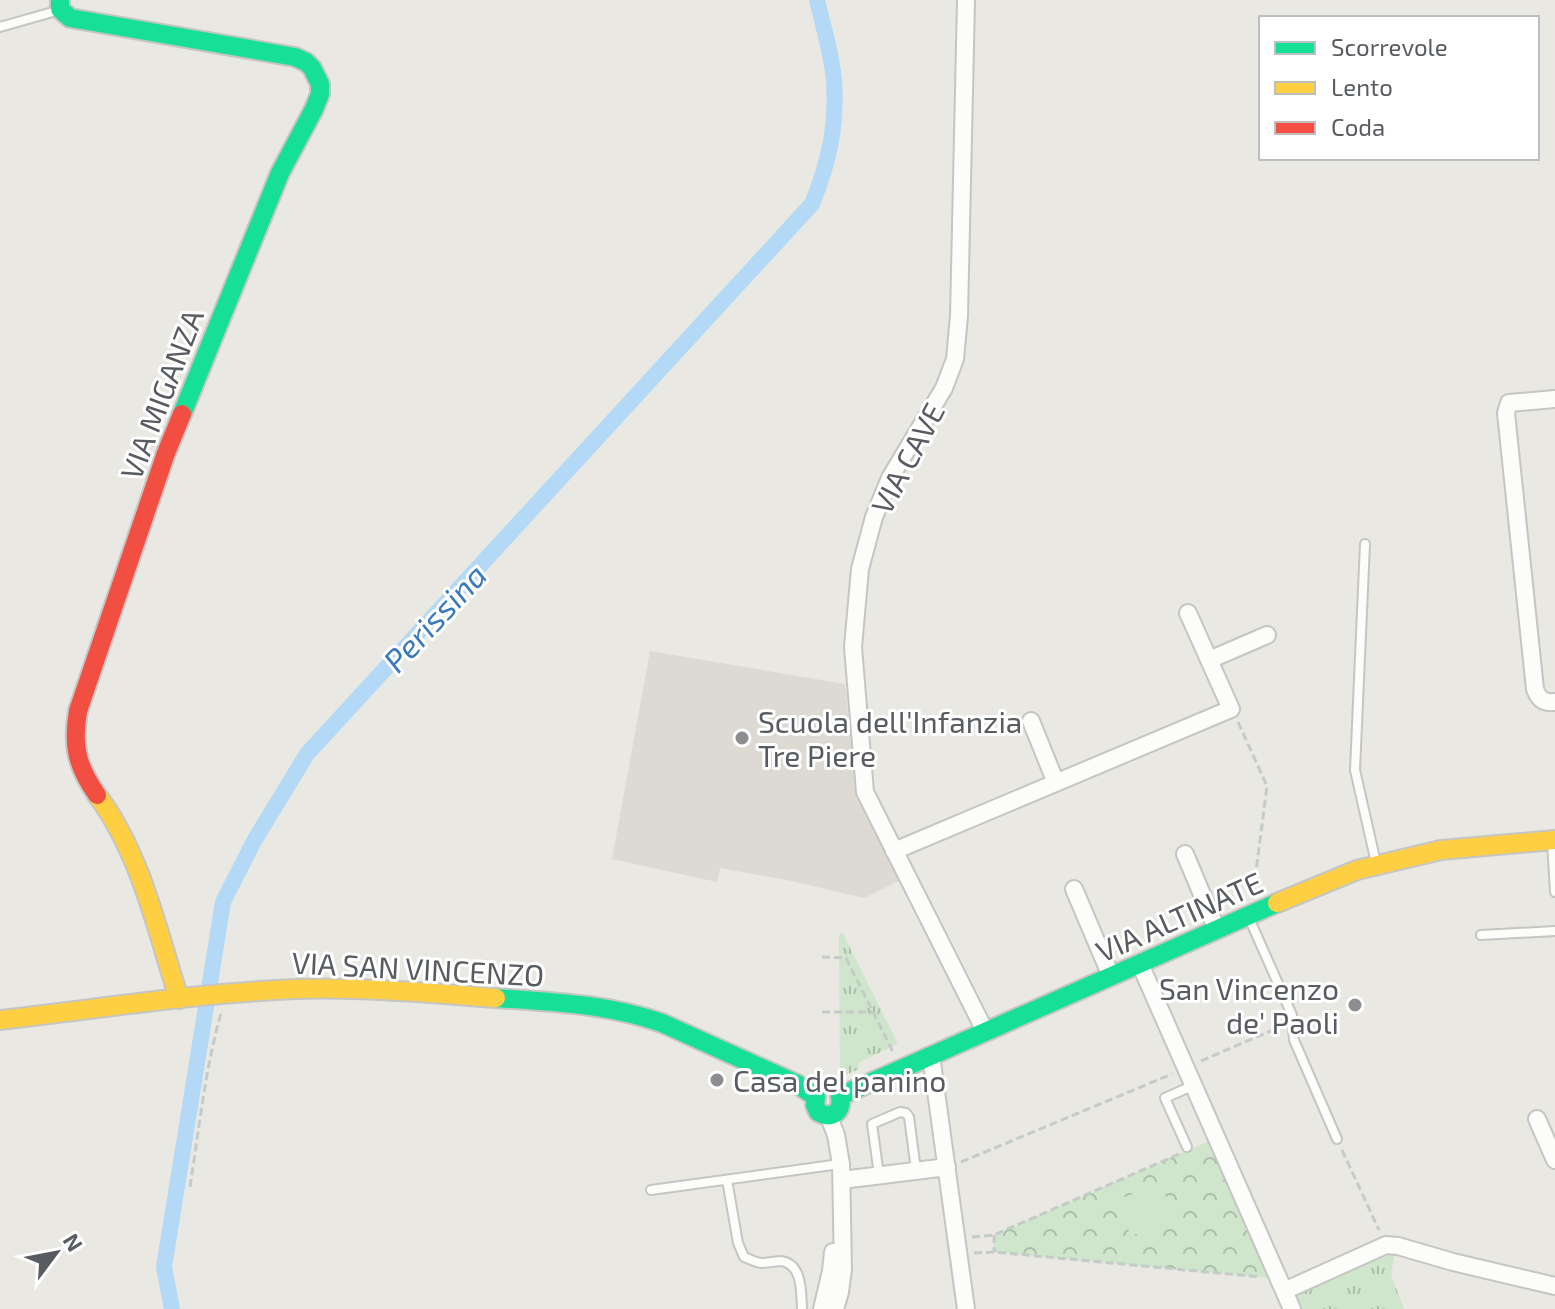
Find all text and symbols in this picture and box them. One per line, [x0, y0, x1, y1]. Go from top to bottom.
legend [1259, 16, 1539, 160]
text: Scorrevole [1331, 32, 1448, 61]
text: Lento [1331, 72, 1393, 101]
text: Coda [1331, 112, 1385, 141]
street label: VIA MIGANZA [112, 304, 210, 484]
street label: VIA CAVE [863, 396, 951, 520]
water label: Perissina [375, 555, 493, 679]
place label: Scuola dell'Infanzia Tre Piere [758, 703, 1022, 773]
marker: Scuola dell'Infanzia Tre Piere [733, 729, 751, 747]
street label: VIA ALTINATE [1090, 863, 1268, 969]
street label: VIA SAN VINCENZO [291, 943, 545, 993]
place label: San Vincenzo de' Paoli [1159, 970, 1339, 1040]
marker: San Vincenzo de' Paoli [1346, 996, 1364, 1014]
place label: Casa del panino [733, 1062, 946, 1098]
marker: Casa del panino [708, 1071, 726, 1089]
north arrow [16, 1213, 96, 1293]
text: N [59, 1228, 89, 1255]

